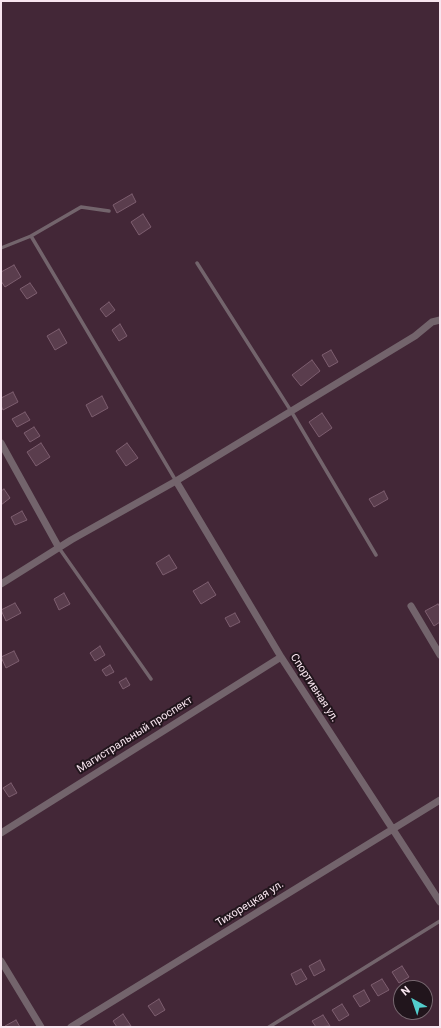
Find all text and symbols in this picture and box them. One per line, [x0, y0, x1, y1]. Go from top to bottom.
street label: Спортивная ул. [287, 651, 341, 725]
street label: Магистральный проспект [75, 694, 195, 776]
street label: Тихорецкая ул. [214, 878, 286, 930]
north arrow [393, 980, 433, 1020]
text: N [398, 984, 413, 999]

